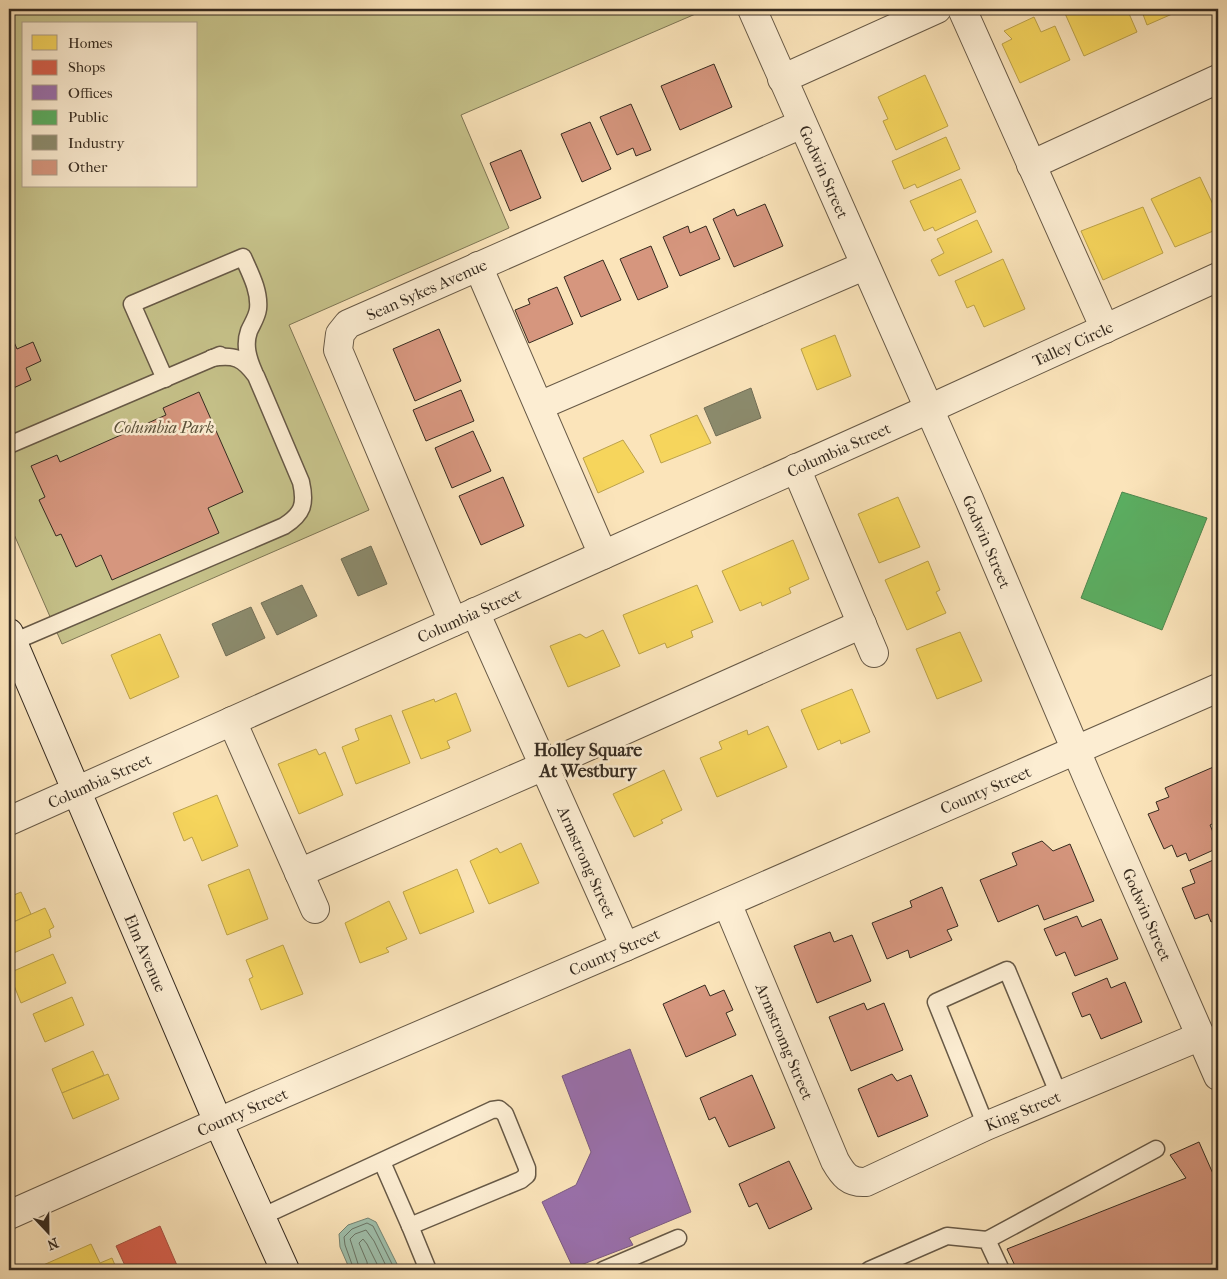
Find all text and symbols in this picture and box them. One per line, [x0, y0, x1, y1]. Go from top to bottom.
legend [22, 22, 198, 188]
text: Homes [68, 34, 113, 52]
text: Shops [68, 58, 106, 76]
text: Offices [68, 84, 113, 102]
text: Public [68, 108, 109, 126]
street label: Godwin Street [795, 123, 853, 222]
text: Industry [68, 134, 125, 152]
text: Other [68, 158, 108, 176]
street label: Sean Sykes Avenue [364, 255, 490, 325]
street label: Talley Circle [1030, 317, 1116, 370]
park label: Columbia Park [114, 418, 214, 437]
street label: Columbia Street [784, 418, 894, 481]
street label: Godwin Street [958, 492, 1015, 591]
street label: Columbia Street [414, 584, 524, 647]
district label: Holley Square At Westbury [534, 740, 642, 782]
street label: Columbia Street [45, 749, 155, 812]
street label: County Street [937, 762, 1034, 818]
street label: Armstrong Street [553, 803, 620, 921]
street label: Godwin Street [1118, 865, 1176, 964]
street label: Elm Avenue [120, 911, 170, 995]
street label: County Street [566, 924, 663, 980]
street label: Armstromg Street [751, 980, 817, 1103]
street label: County Street [194, 1084, 291, 1140]
street label: King Street [982, 1087, 1064, 1135]
north arrow [22, 1206, 72, 1256]
text: N [44, 1234, 61, 1254]

